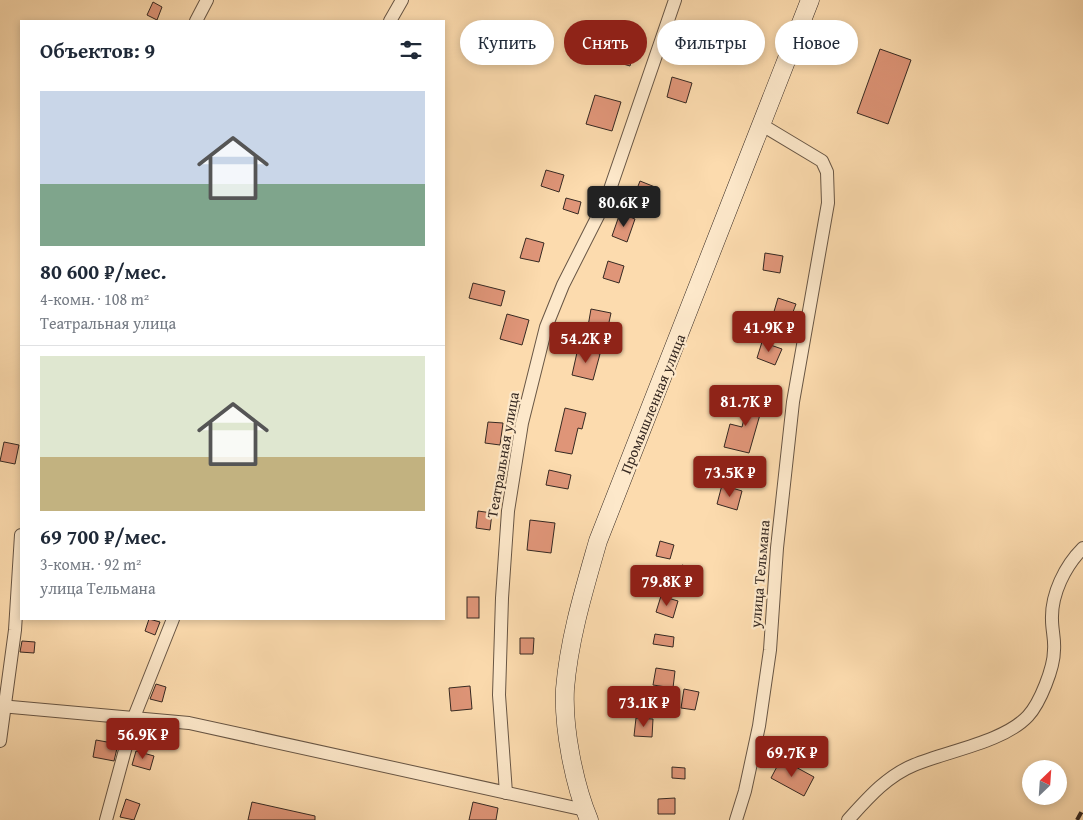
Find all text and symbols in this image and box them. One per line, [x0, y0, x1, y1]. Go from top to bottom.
chip: Купить [460, 20, 554, 65]
chip: Снять [564, 20, 647, 65]
chip: Фильтры [657, 20, 765, 65]
chip: Новое [775, 20, 858, 65]
text: Объектов: 9 [40, 35, 155, 66]
icon: filters [397, 36, 425, 64]
icon: home [188, 123, 278, 213]
pin: 80.6K ₽ [578, 186, 670, 228]
text: 80.6K ₽ [598, 190, 650, 214]
text: 80 600 ₽/мес. [40, 256, 166, 287]
text: 4-комн. · 108 m² [40, 287, 149, 311]
pin: 41.9K ₽ [723, 310, 815, 353]
text: Театральная улица [40, 311, 176, 335]
text: 41.9K ₽ [743, 315, 795, 339]
pin: 54.2K ₽ [540, 322, 632, 364]
text: 54.2K ₽ [560, 326, 612, 350]
street label: Промышленная улица [615, 330, 691, 477]
pin: 81.7K ₽ [700, 384, 792, 427]
icon: home [188, 389, 278, 479]
street label: Театральная улица [481, 389, 524, 520]
text: 81.7K ₽ [720, 389, 772, 413]
pin: 73.5K ₽ [684, 456, 776, 498]
text: 73.5K ₽ [704, 460, 756, 484]
street label: улица Тельмана [744, 518, 775, 630]
text: 69 700 ₽/мес. [40, 521, 166, 552]
text: 3-комн. · 92 m² [40, 552, 141, 576]
pin: 79.8K ₽ [621, 564, 713, 607]
text: 79.8K ₽ [641, 569, 693, 593]
text: улица Тельмана [40, 576, 156, 600]
pin: 73.1K ₽ [598, 686, 690, 728]
text: 73.1K ₽ [618, 690, 670, 714]
pin: 56.9K ₽ [97, 718, 189, 760]
text: 56.9K ₽ [117, 722, 169, 746]
pin: 69.7K ₽ [746, 736, 838, 778]
text: 69.7K ₽ [766, 740, 818, 764]
north arrow [1022, 760, 1068, 805]
map controls [1022, 760, 1067, 805]

